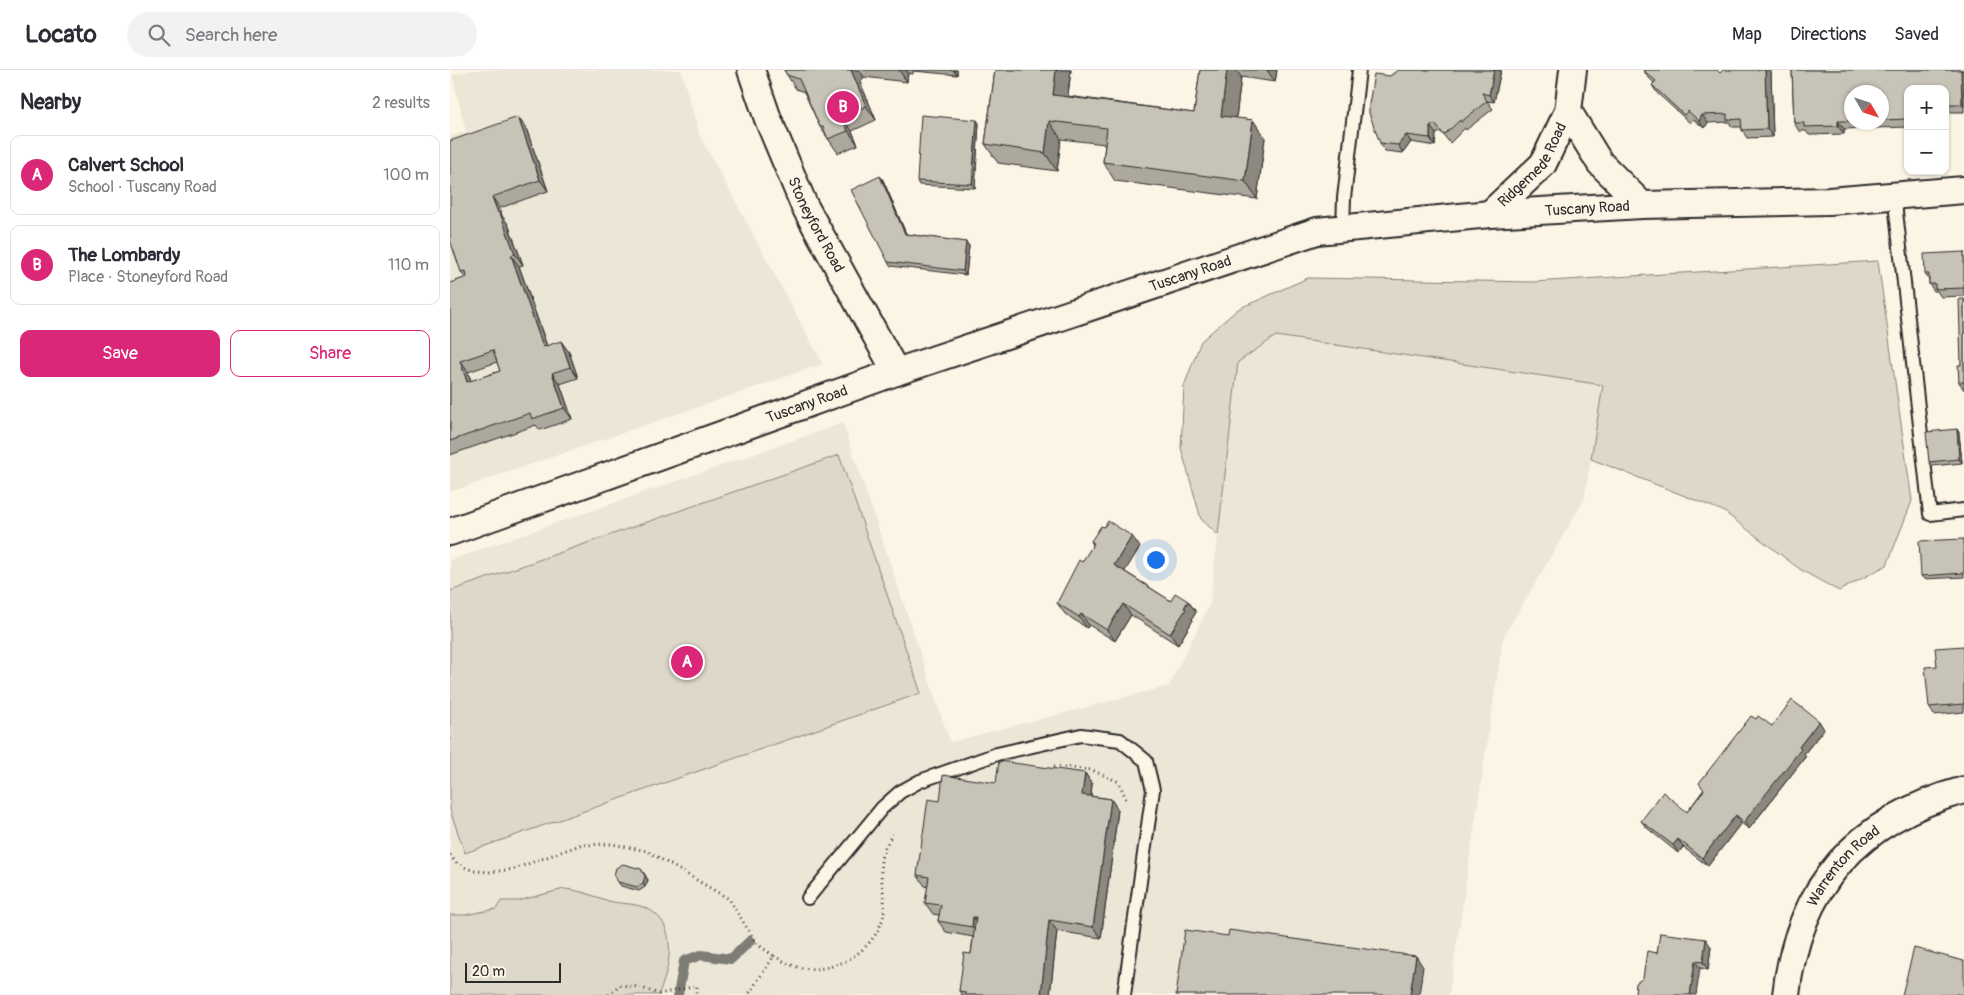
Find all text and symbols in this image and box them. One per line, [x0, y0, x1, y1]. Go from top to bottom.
search box [127, 12, 477, 57]
text: Locato [25, 20, 97, 49]
icon: search [145, 21, 173, 49]
text: Search here [185, 23, 277, 47]
text: Map [1732, 23, 1762, 46]
text: Directions [1790, 23, 1866, 46]
text: Saved [1894, 23, 1939, 46]
north arrow [1844, 85, 1889, 130]
map controls [1904, 85, 1949, 175]
button: + [1904, 85, 1949, 130]
pin: B [827, 88, 859, 126]
text: Nearby [20, 89, 81, 116]
text: 2 results [372, 93, 430, 113]
street label: Ridgemede Road [1494, 120, 1571, 211]
button: − [1904, 130, 1949, 175]
text: Calvert School [68, 153, 184, 177]
text: A [32, 165, 42, 185]
text: 100 m [383, 165, 429, 185]
street label: Stoneyford Road [783, 174, 848, 276]
text: School · Tuscany Road [68, 177, 217, 197]
street label: Tuscany Road [1544, 197, 1630, 221]
text: The Lombardy [68, 243, 180, 267]
street label: Tuscany Road [1147, 251, 1234, 297]
text: B [32, 255, 42, 275]
text: 110 m [388, 255, 429, 275]
text: Place · Stoneyford Road [68, 267, 228, 287]
button: Save [20, 330, 220, 377]
button: Share [230, 330, 430, 377]
street label: Tuscany Road [764, 381, 850, 428]
your location [1143, 547, 1169, 573]
pin: A [671, 643, 703, 681]
street label: Warrenton Road [1803, 821, 1884, 910]
scale bar [465, 960, 561, 983]
text: 20 m [472, 963, 505, 980]

